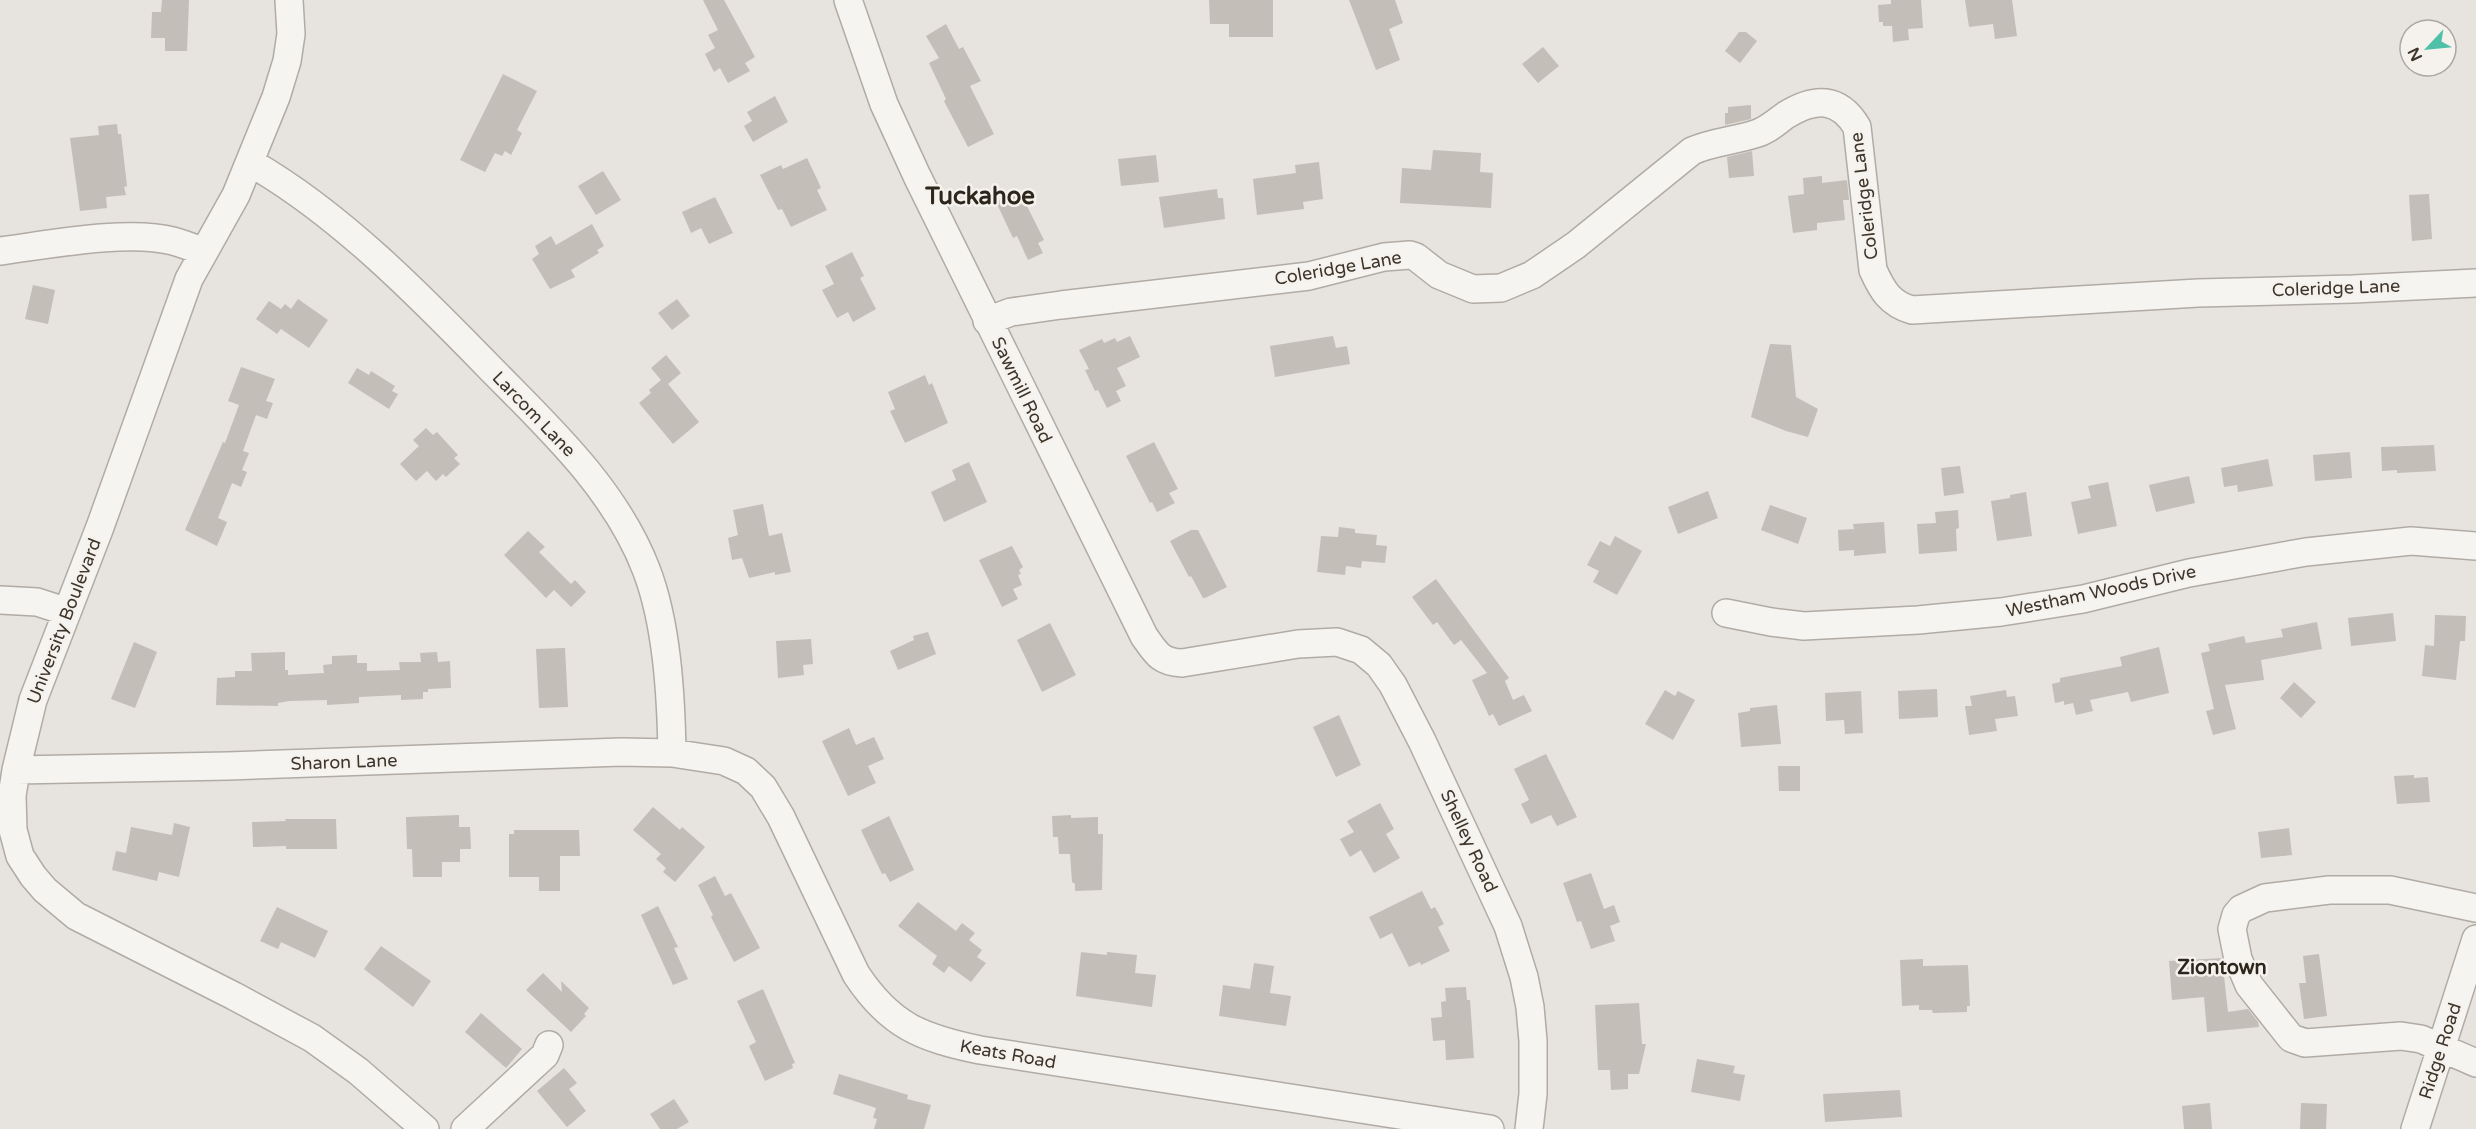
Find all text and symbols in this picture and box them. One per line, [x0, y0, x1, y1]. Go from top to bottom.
north arrow [2398, 18, 2458, 78]
text: N [2404, 44, 2427, 64]
street label: Coleridge Lane [1845, 131, 1883, 261]
district label: Tuckahoe [924, 182, 1035, 211]
street label: Coleridge Lane [1273, 246, 1403, 290]
street label: Coleridge Lane [2271, 275, 2401, 301]
street label: Sawmill Road [987, 333, 1057, 447]
street label: Larcom Lane [488, 367, 580, 461]
street label: University Boulevard [22, 535, 106, 707]
street label: Westham Woods Drive [2004, 560, 2198, 622]
street label: Sharon Lane [290, 749, 398, 775]
street label: Shelley Road [1436, 786, 1502, 896]
district label: Ziontown [2177, 956, 2267, 980]
street label: Ridge Road [2414, 1000, 2466, 1102]
street label: Keats Road [958, 1035, 1058, 1073]

